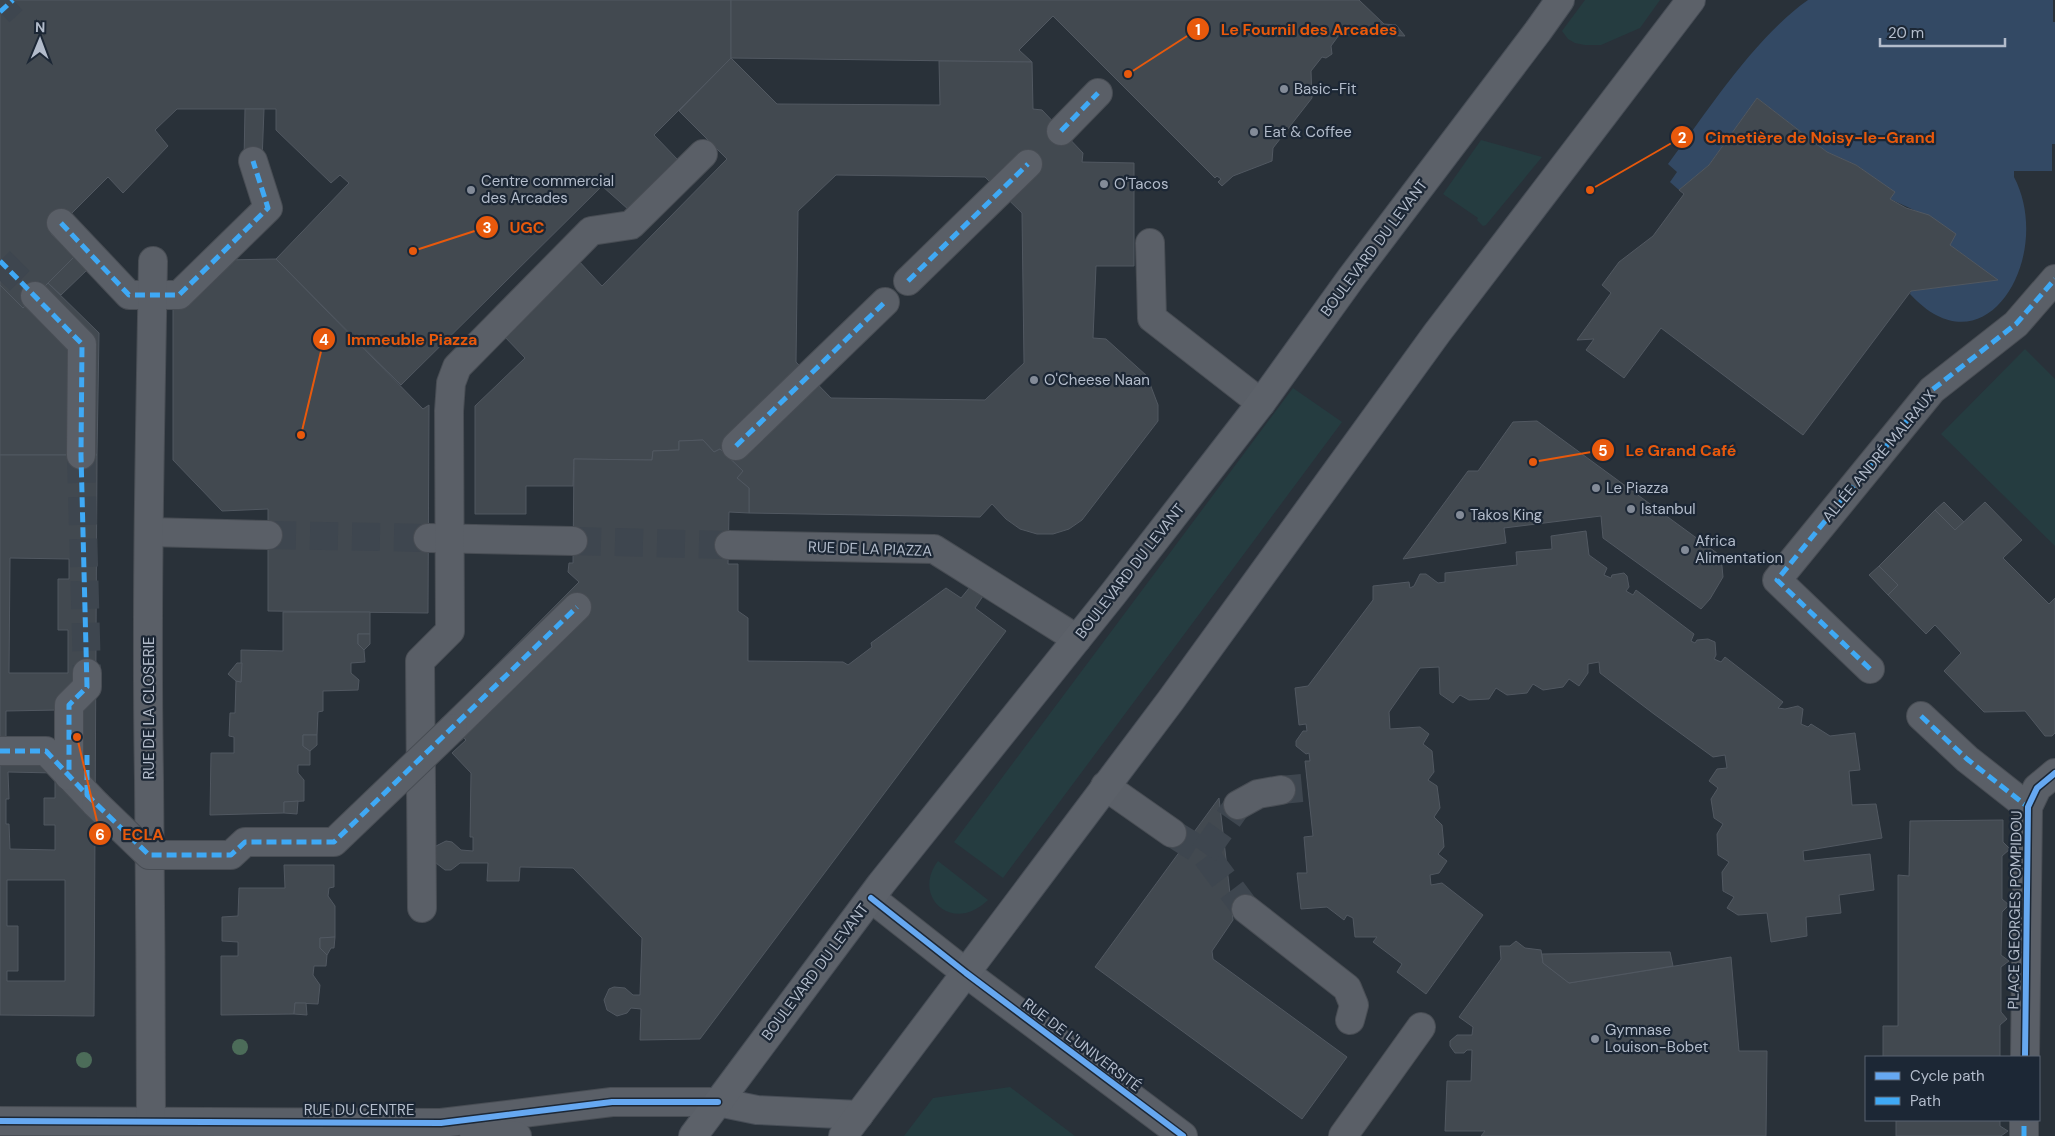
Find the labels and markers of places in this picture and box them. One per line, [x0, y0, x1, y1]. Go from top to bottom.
callout: Le Fournil des Arcades [1185, 14, 1407, 45]
place label: Basic-Fit [1294, 79, 1357, 99]
marker: Basic-Fit [1278, 83, 1290, 95]
place label: Eat & Coffee [1264, 122, 1352, 142]
callout: Cimetière de Noisy-le-Grand [1670, 122, 1945, 153]
marker: Eat & Coffee [1248, 126, 1260, 138]
place label: Centre commercial des Arcades [481, 171, 614, 208]
place label: O'Tacos [1114, 174, 1168, 194]
marker: O'Tacos [1098, 178, 1110, 190]
marker: Centre commercial des Arcades [465, 184, 477, 196]
callout: UGC [475, 212, 555, 243]
callout: Immeuble Piazza [311, 324, 487, 355]
place label: O'Cheese Naan [1044, 370, 1150, 390]
marker: O'Cheese Naan [1028, 374, 1040, 386]
callout: Le Grand Café [1590, 435, 1746, 466]
place label: Le Piazza [1606, 478, 1668, 498]
marker: Le Piazza [1590, 482, 1602, 494]
place label: Istanbul [1641, 499, 1696, 519]
marker: Istanbul [1625, 503, 1637, 515]
place label: Takos King [1470, 505, 1542, 525]
marker: Takos King [1454, 509, 1466, 521]
place label: Africa Alimentation [1695, 531, 1783, 568]
marker: Africa Alimentation [1679, 544, 1691, 556]
callout: ECLA [88, 819, 174, 850]
place label: Gymnase Louison-Bobet [1605, 1020, 1708, 1057]
marker: Gymnase Louison-Bobet [1589, 1033, 1601, 1045]

